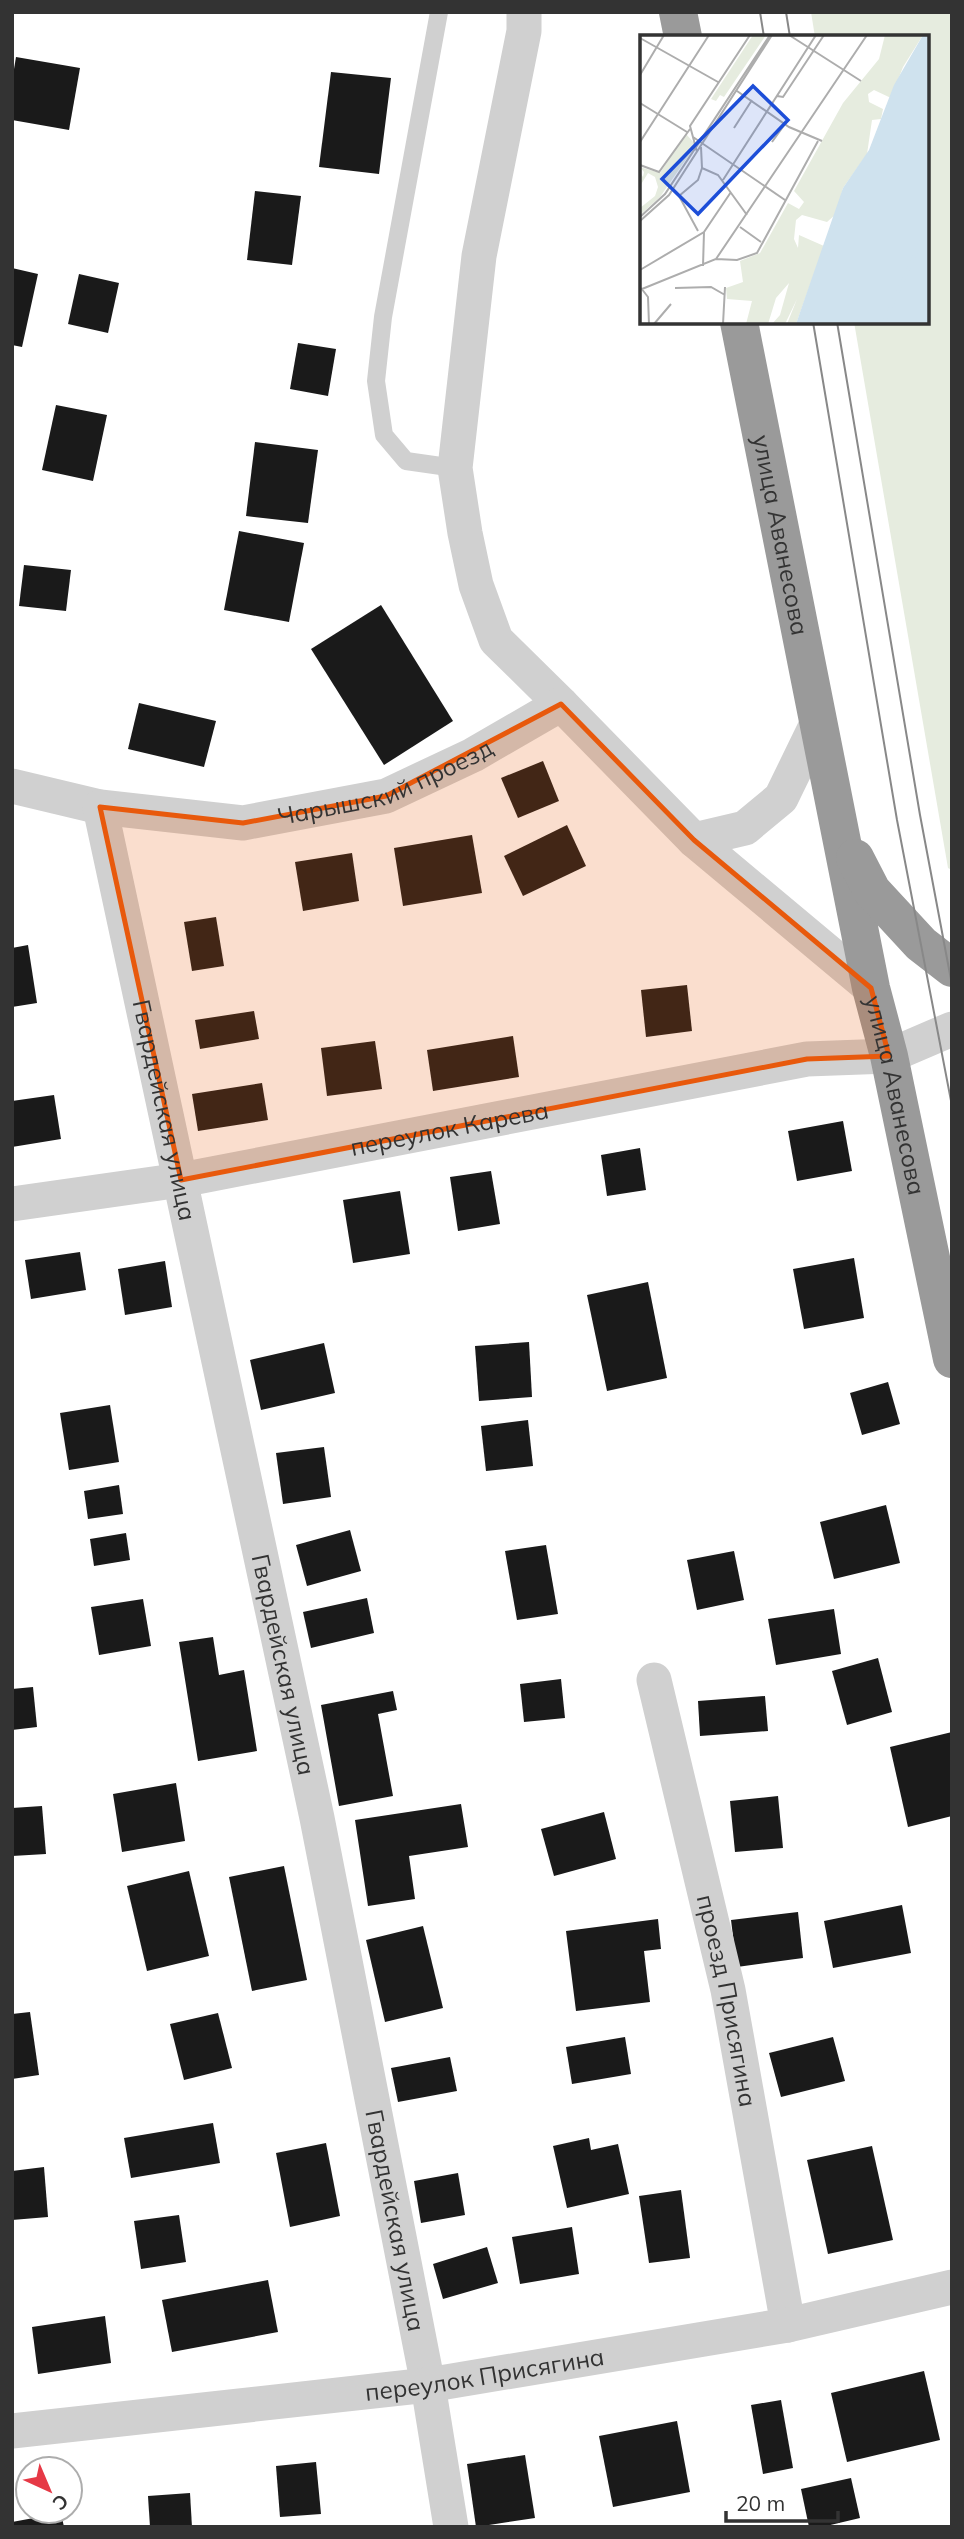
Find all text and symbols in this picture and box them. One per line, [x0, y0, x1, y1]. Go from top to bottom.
inset map [640, 35, 929, 324]
street label: улица Аванесова [747, 432, 816, 638]
street label: Чарышский проезд [275, 732, 498, 831]
street label: улица Аванесова [859, 992, 933, 1198]
street label: Гвардейская улица [127, 997, 203, 1223]
street label: переулок Карева [348, 1094, 551, 1162]
street label: Гвардейская улица [246, 1551, 322, 1778]
street label: проезд Присягина [691, 1891, 764, 2109]
street label: Гвардейская улица [359, 2107, 432, 2334]
street label: переулок Присягина [363, 2341, 606, 2407]
north arrow [14, 2455, 84, 2525]
scale bar [726, 2480, 838, 2524]
text: С [48, 2489, 74, 2515]
text: 20 m [736, 2490, 785, 2516]

